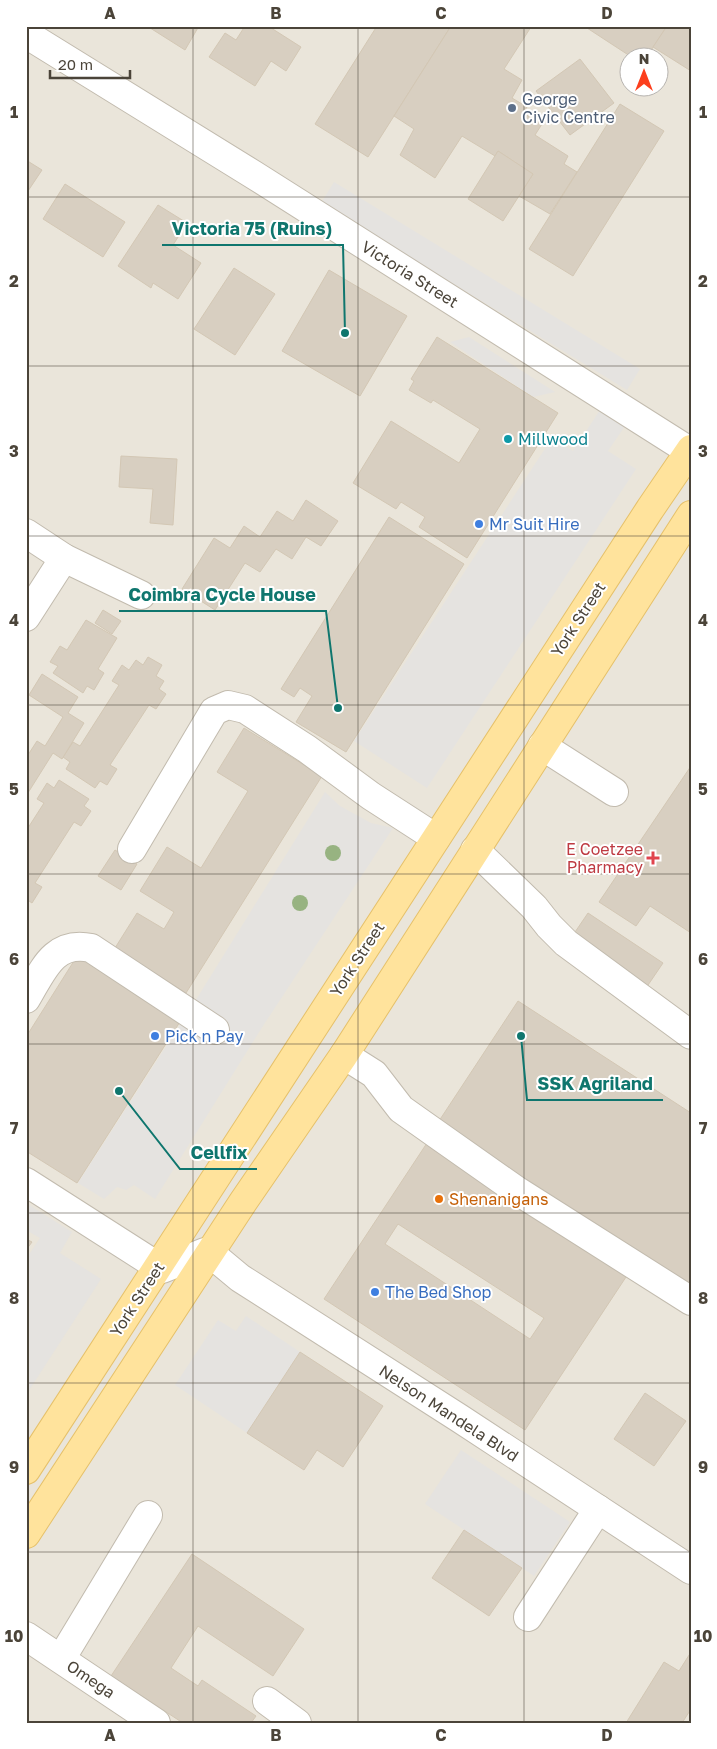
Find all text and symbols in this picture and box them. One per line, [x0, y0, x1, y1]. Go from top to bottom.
text: A [104, 3, 116, 23]
text: B [270, 3, 282, 23]
text: C [435, 3, 447, 23]
text: D [601, 3, 613, 23]
scale bar [50, 48, 130, 80]
north arrow [620, 48, 670, 98]
text: N [639, 50, 649, 67]
text: 20 m [58, 55, 93, 73]
place label: George Civic Centre [522, 89, 615, 127]
text: 1 [10, 102, 18, 122]
marker: George Civic Centre [506, 102, 518, 114]
text: 1 [699, 102, 707, 122]
callout: Victoria 75 (Ruins) [162, 212, 343, 245]
text: Victoria 75 (Ruins) [172, 217, 332, 239]
street label: Victoria Street [358, 236, 462, 312]
text: 2 [9, 271, 19, 291]
text: 2 [698, 271, 708, 291]
place label: Millwood [518, 429, 588, 449]
marker: Millwood [502, 433, 514, 445]
text: 3 [9, 441, 19, 461]
text: 3 [698, 441, 708, 461]
place label: Mr Suit Hire [489, 514, 579, 534]
marker: Mr Suit Hire [473, 518, 485, 530]
callout: Coimbra Cycle House [119, 578, 326, 611]
street label: York Street [546, 578, 610, 660]
text: Coimbra Cycle House [128, 583, 316, 605]
text: 4 [9, 610, 19, 630]
text: 4 [698, 610, 708, 630]
text: 5 [9, 779, 19, 799]
text: 5 [698, 779, 708, 799]
place label: E Coetzee Pharmacy [566, 839, 643, 877]
marker: E Coetzee Pharmacy [647, 852, 659, 864]
street label: York Street [325, 918, 389, 1000]
text: 6 [9, 949, 19, 969]
text: 6 [698, 949, 708, 969]
place label: Pick n Pay [165, 1026, 243, 1046]
marker: Pick n Pay [149, 1030, 161, 1042]
callout: SSK Agriland [527, 1067, 663, 1100]
text: SSK Agriland [537, 1072, 653, 1094]
text: 7 [10, 1118, 19, 1138]
text: 7 [699, 1118, 708, 1138]
callout: Cellfix [180, 1136, 257, 1169]
text: Cellfix [190, 1141, 248, 1163]
place label: Shenanigans [449, 1189, 549, 1209]
marker: Shenanigans [433, 1193, 445, 1205]
street label: York Street [105, 1258, 169, 1340]
place label: The Bed Shop [385, 1282, 492, 1302]
marker: The Bed Shop [369, 1286, 381, 1298]
text: 8 [9, 1288, 19, 1308]
text: 8 [698, 1288, 708, 1308]
street label: Nelson Mandela Blvd [375, 1360, 523, 1466]
text: 9 [9, 1457, 19, 1477]
text: 9 [698, 1457, 708, 1477]
text: 10 [5, 1626, 23, 1646]
text: 10 [694, 1626, 712, 1646]
street label: Omega [63, 1656, 119, 1702]
text: A [104, 1725, 116, 1745]
text: B [270, 1725, 282, 1745]
text: C [435, 1725, 447, 1745]
text: D [601, 1725, 613, 1745]

